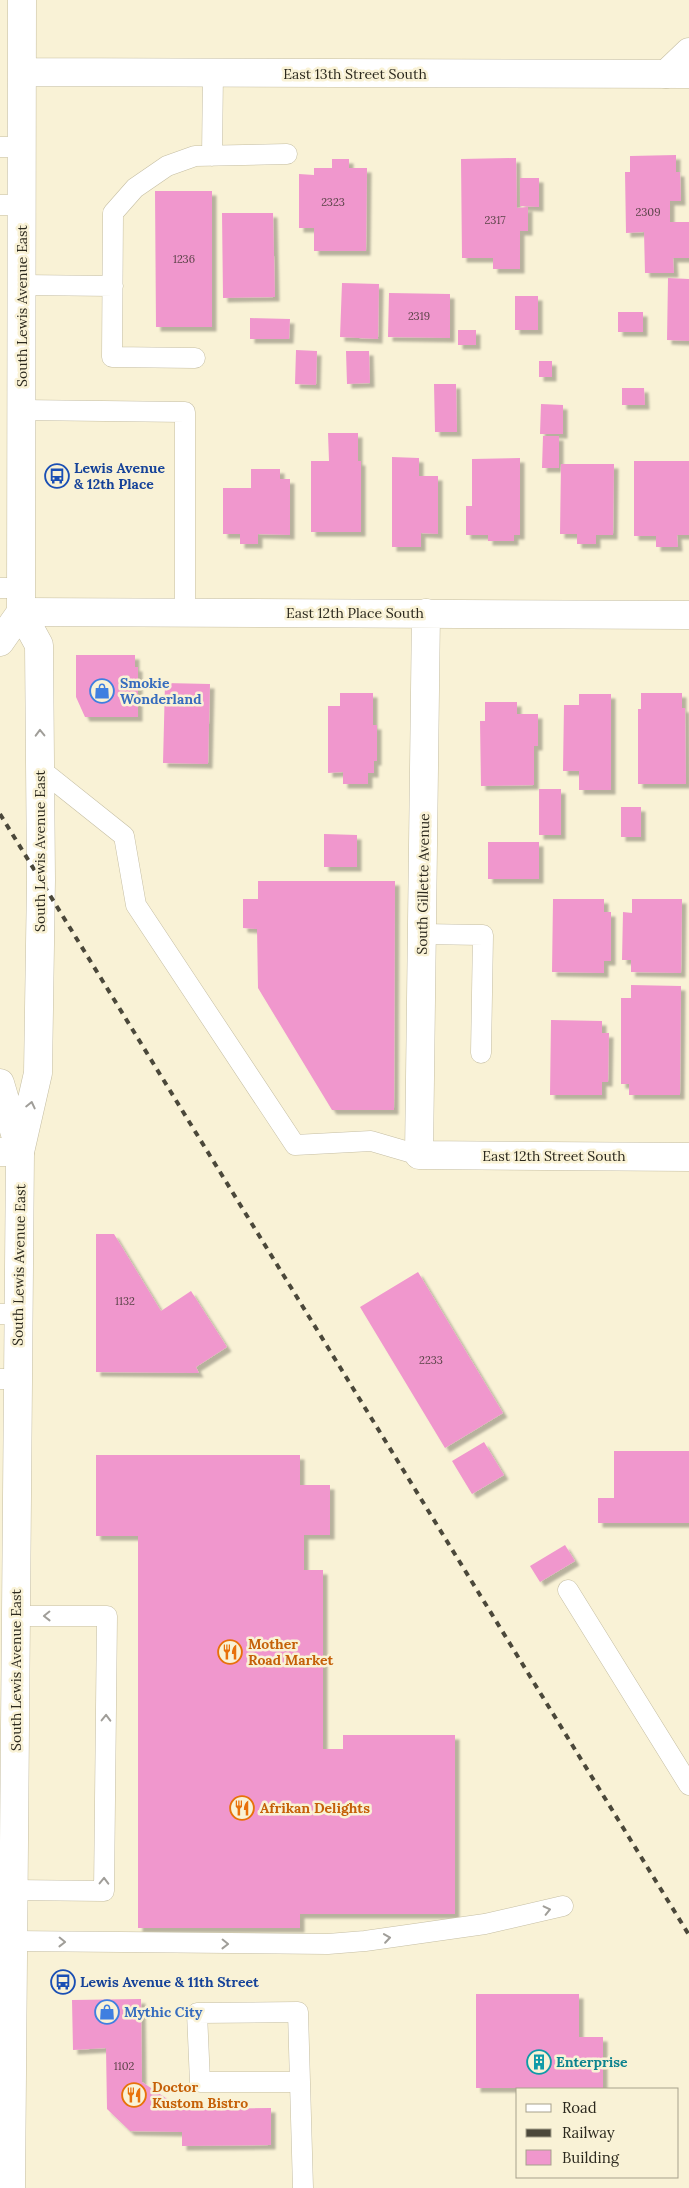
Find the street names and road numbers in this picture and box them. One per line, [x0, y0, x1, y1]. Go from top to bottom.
street label: East 13th Street South [283, 65, 427, 83]
street label: South Lewis Avenue East [13, 224, 31, 387]
street label: East 12th Place South [286, 604, 424, 622]
street label: South Lewis Avenue East [31, 769, 49, 932]
street label: South Gillette Avenue [413, 813, 433, 955]
street label: East 12th Street South [482, 1147, 626, 1165]
street label: South Lewis Avenue East [9, 1183, 29, 1346]
street label: South Lewis Avenue East [7, 1588, 25, 1751]

